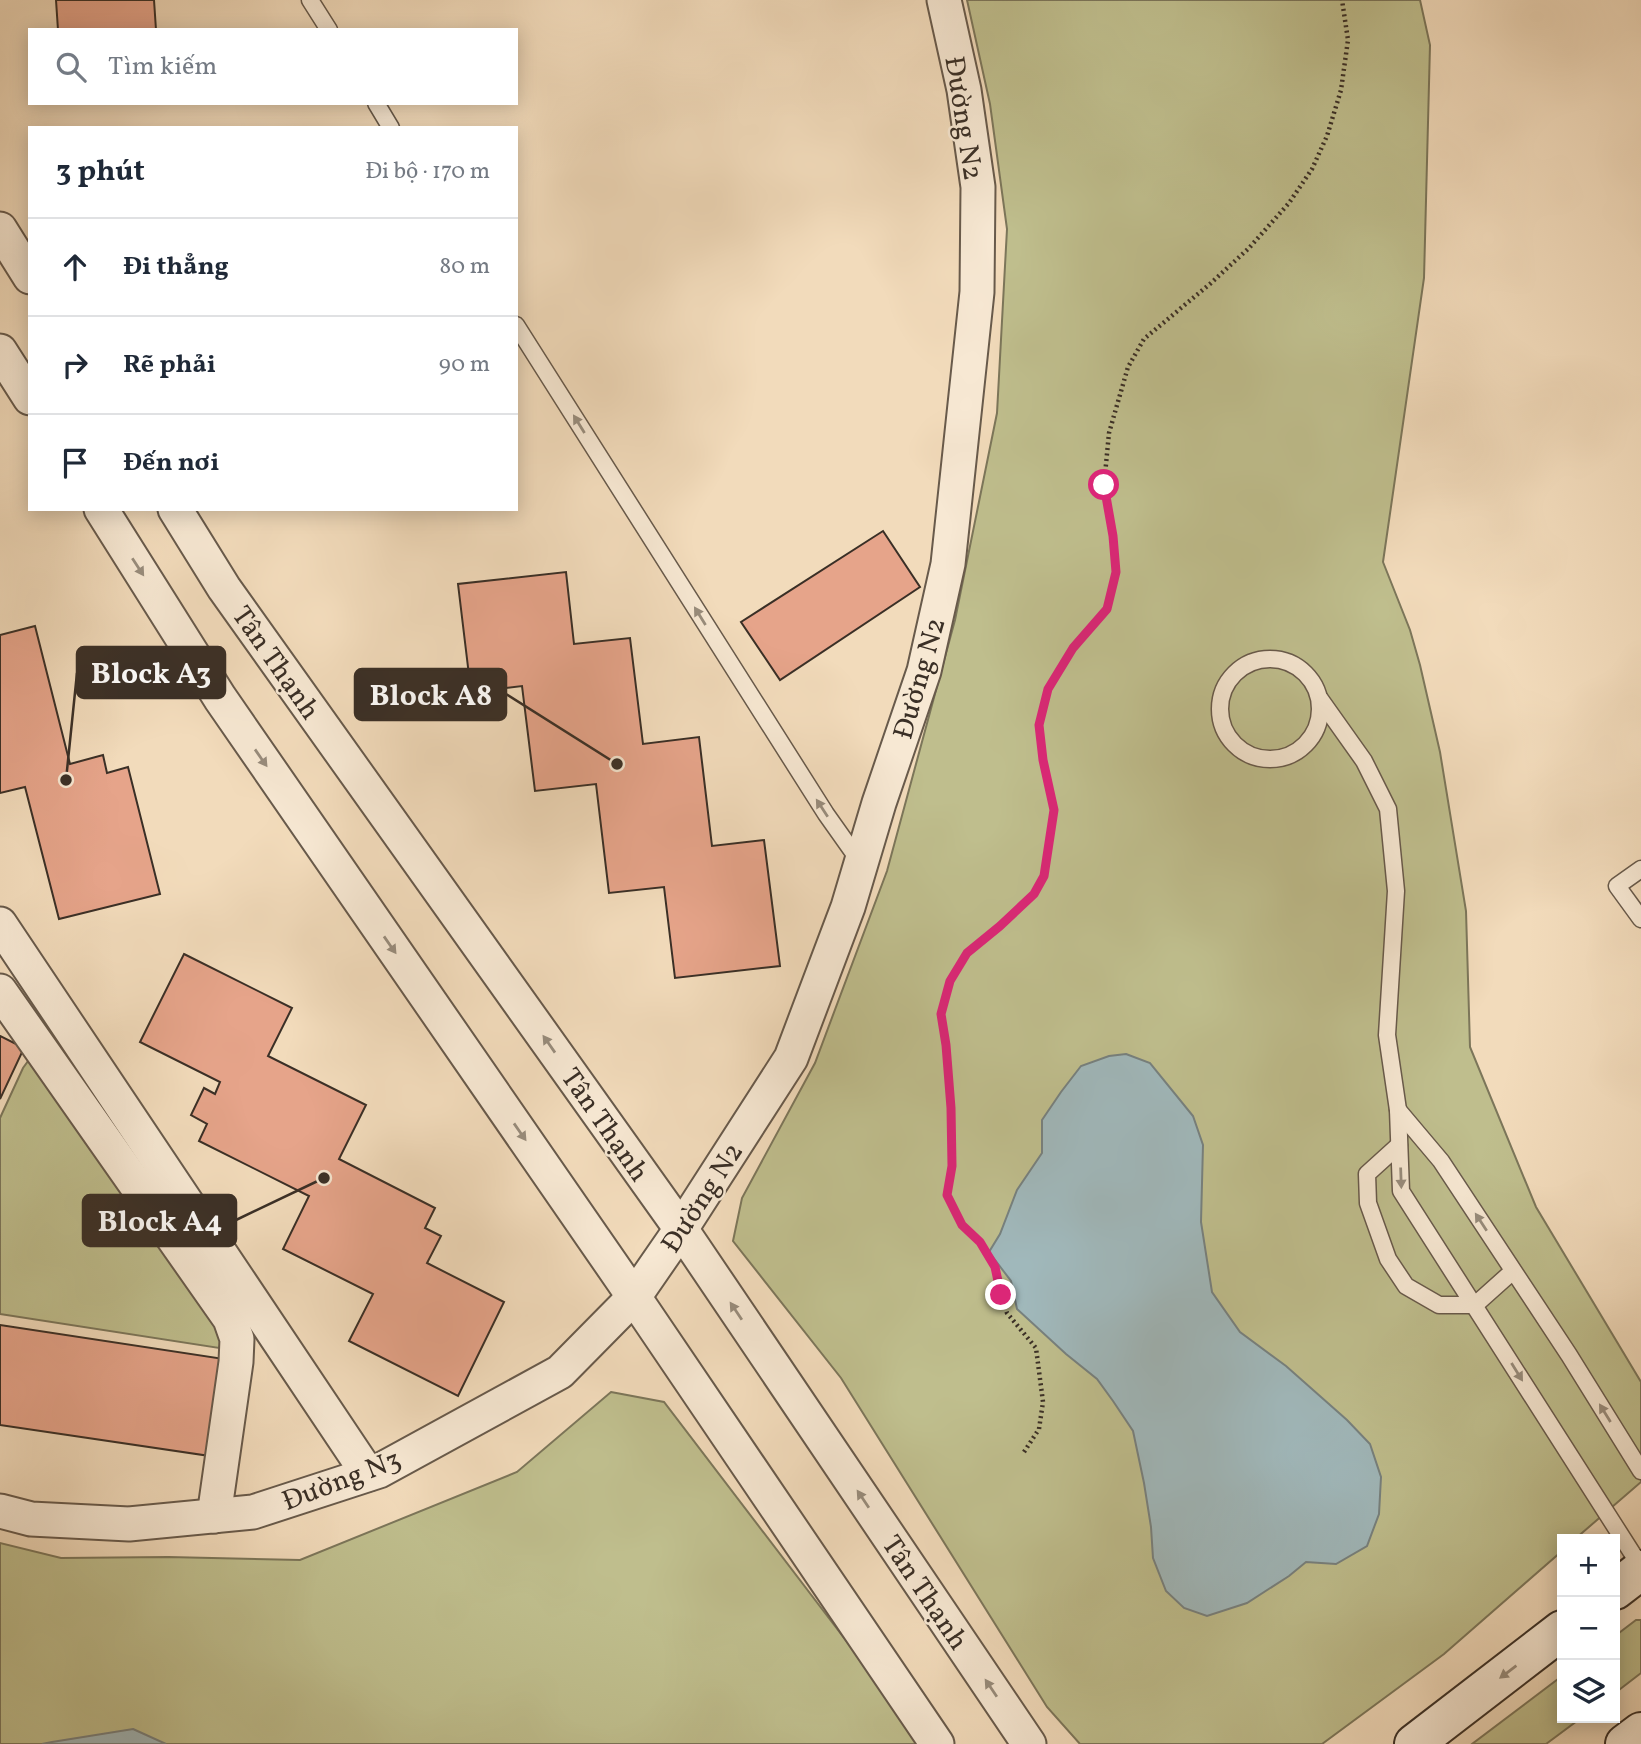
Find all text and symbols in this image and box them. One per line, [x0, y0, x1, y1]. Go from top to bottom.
search box [28, 28, 518, 105]
icon: search [52, 48, 90, 86]
text: Tìm kiếm [108, 49, 217, 85]
street label: Đường N2 [933, 54, 992, 183]
text: 3 phút [56, 151, 145, 193]
text: Đi bộ · 170 m [365, 156, 490, 188]
icon: ahead [56, 248, 94, 286]
text: Đi thẳng [123, 249, 229, 285]
text: 80 m [440, 251, 490, 283]
icon: right [56, 346, 94, 384]
text: Rẽ phải [123, 347, 216, 383]
text: 90 m [439, 349, 490, 381]
one-way arrow [572, 414, 585, 434]
icon: arrive [56, 444, 94, 482]
text: Đến nơi [123, 445, 219, 481]
route start [1088, 469, 1119, 500]
one-way arrow [131, 557, 144, 576]
street label: Tân Thạnh [221, 599, 328, 728]
one-way arrow [694, 607, 707, 626]
street label: Đường N2 [884, 613, 956, 744]
callout: Block A3 [77, 647, 225, 698]
text: Block A3 [91, 654, 211, 696]
callout: Block A8 [355, 669, 506, 720]
text: Block A8 [370, 676, 492, 718]
one-way arrow [254, 749, 268, 767]
one-way arrow [816, 799, 829, 818]
one-way arrow [384, 935, 397, 955]
one-way arrow [542, 1035, 556, 1053]
street label: Tân Thạnh [550, 1061, 657, 1190]
one-way arrow [513, 1123, 527, 1141]
street label: Đường N2 [653, 1135, 753, 1261]
one-way arrow [1395, 1167, 1406, 1189]
callout: Block A4 [83, 1195, 236, 1246]
text: Block A4 [98, 1202, 222, 1244]
one-way arrow [1475, 1212, 1488, 1232]
route end [985, 1279, 1016, 1310]
one-way arrow [729, 1302, 743, 1320]
one-way arrow [1510, 1362, 1523, 1381]
one-way arrow [1598, 1403, 1611, 1422]
street label: Đường N3 [277, 1441, 407, 1522]
one-way arrow [857, 1489, 870, 1509]
street label: Tân Thạnh [871, 1528, 977, 1659]
map controls [1557, 1534, 1620, 1723]
button: + [1557, 1534, 1620, 1597]
button: − [1557, 1597, 1620, 1660]
button: layers [1557, 1660, 1620, 1723]
one-way arrow [1499, 1664, 1517, 1678]
one-way arrow [985, 1678, 998, 1697]

